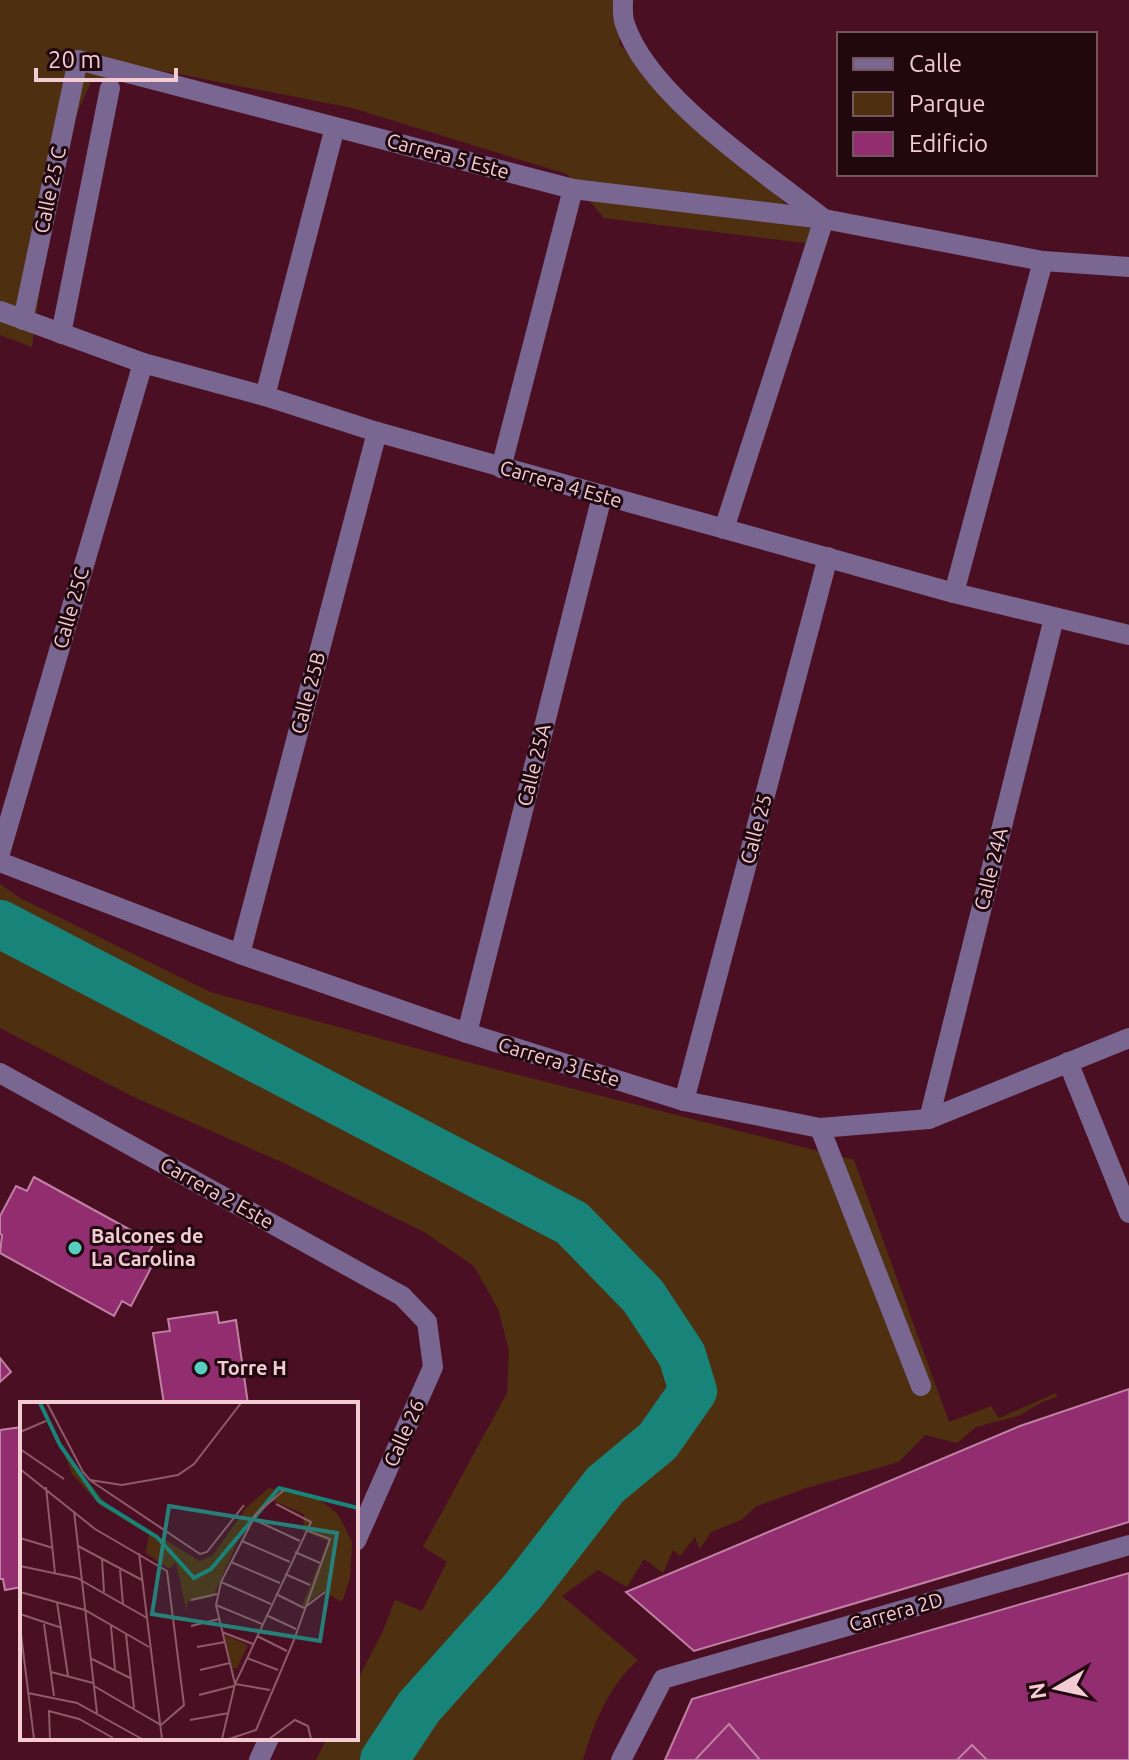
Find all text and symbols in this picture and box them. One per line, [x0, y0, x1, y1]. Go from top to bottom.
scale bar [36, 32, 176, 82]
legend [837, 32, 1097, 176]
text: 20 m [48, 46, 101, 73]
text: Calle [909, 50, 962, 77]
text: Parque [909, 90, 986, 117]
street label: Carrera 5 Este [384, 128, 512, 183]
text: Edificio [909, 130, 988, 157]
street label: Calle 25 C [29, 144, 70, 235]
street label: Carrera 4 Este [498, 455, 625, 512]
street label: Calle 25C [48, 565, 93, 651]
street label: Calle 25B [286, 649, 329, 736]
street label: Calle 25A [512, 721, 555, 809]
street label: Calle 25 [735, 791, 776, 866]
street label: Calle 24A [969, 825, 1012, 913]
street label: Carrera 3 Este [496, 1032, 623, 1091]
street label: Carrera 2 Este [157, 1152, 278, 1233]
place label: Balcones de La Carolina [91, 1224, 204, 1270]
marker: Balcones de La Carolina [66, 1239, 84, 1257]
place label: Torre H [217, 1356, 287, 1379]
marker: Torre H [192, 1359, 210, 1377]
street label: Calle 26 [379, 1396, 429, 1470]
inset map [20, 1402, 358, 1740]
street label: Carrera 2D [846, 1587, 945, 1636]
north arrow [1017, 1648, 1097, 1728]
text: N [1023, 1681, 1050, 1701]

